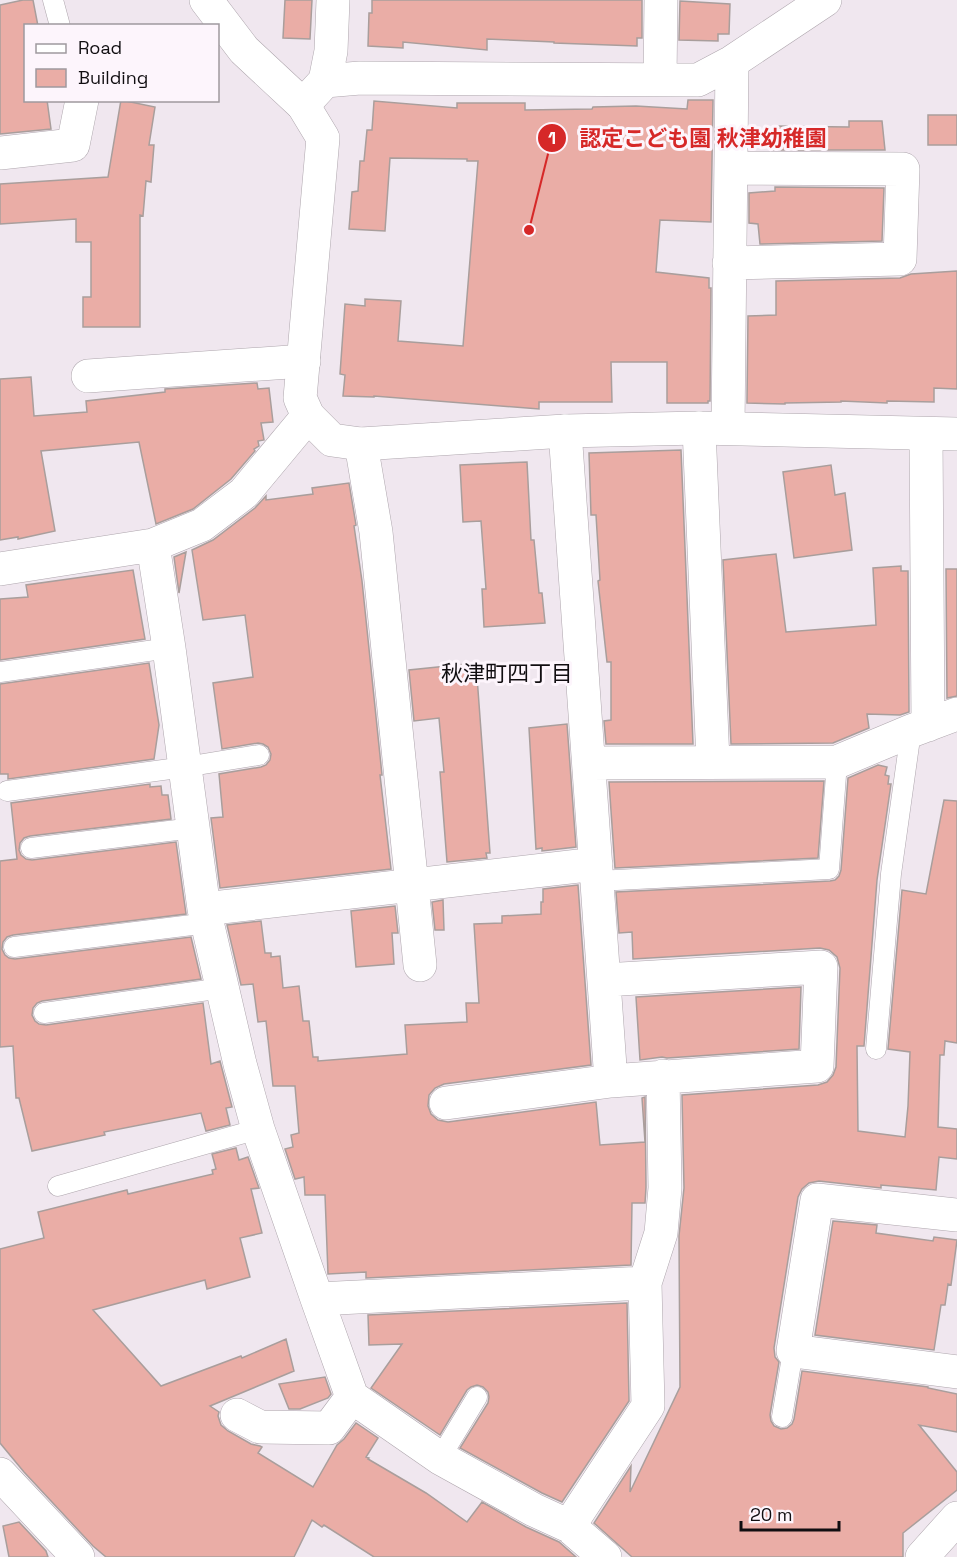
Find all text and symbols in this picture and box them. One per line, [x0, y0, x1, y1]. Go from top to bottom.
legend [24, 24, 219, 102]
text: Road [78, 36, 122, 59]
text: Building [78, 66, 148, 89]
callout: 認定こども園 秋津幼稚園 [537, 118, 838, 158]
text: 認定こども園 秋津幼稚園 [579, 124, 827, 152]
text: 1 [548, 126, 556, 149]
district label: 秋津町四丁目 [441, 659, 573, 687]
scale bar [741, 1494, 838, 1532]
text: 20 m [750, 1503, 793, 1526]

